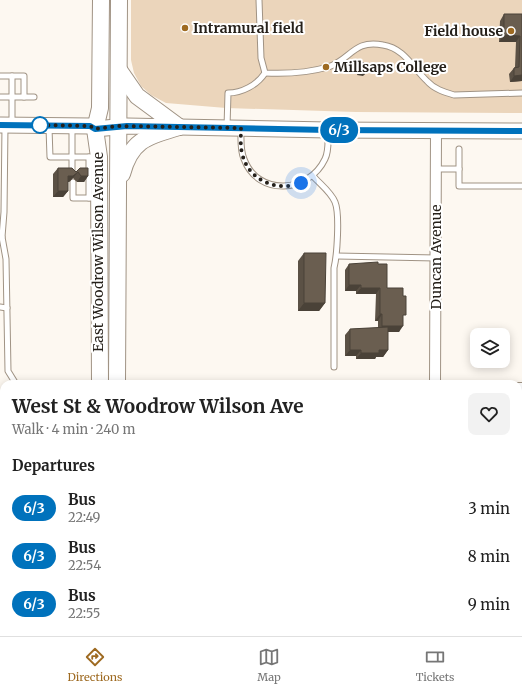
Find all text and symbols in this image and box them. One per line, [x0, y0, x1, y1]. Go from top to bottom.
place label: Intramural field [193, 19, 304, 37]
place label: Field house [424, 22, 503, 40]
marker: Intramural field [180, 23, 190, 33]
marker: Field house [506, 26, 516, 36]
place label: Millsaps College [334, 58, 447, 76]
marker: Millsaps College [321, 62, 331, 72]
unlabelled marker [31, 116, 49, 134]
line badge: 6/3 [316, 117, 362, 143]
text: 6/3 [328, 121, 350, 139]
street label: East Woodrow Wilson Avenue [89, 152, 107, 352]
your location [291, 173, 311, 193]
street label: Duncan Avenue [427, 205, 445, 309]
map controls [470, 328, 510, 368]
button: layers [470, 328, 510, 368]
button: heart [468, 393, 510, 435]
text: West St & Woodrow Wilson Ave [12, 394, 304, 418]
text: Walk · 4 min · 240 m [12, 421, 135, 438]
text: Departures [12, 456, 95, 475]
text: Bus [68, 490, 96, 509]
text: 6/3 [23, 499, 45, 517]
text: 3 min [468, 499, 510, 518]
text: 22:49 [68, 509, 101, 526]
text: Bus [68, 538, 96, 557]
text: 6/3 [23, 547, 45, 565]
text: 8 min [468, 547, 510, 566]
text: 22:54 [68, 557, 101, 574]
text: Bus [68, 586, 96, 605]
text: 6/3 [23, 595, 45, 613]
text: 9 min [468, 595, 510, 614]
text: 22:55 [68, 605, 100, 622]
tab: Directions [67, 646, 122, 684]
tab: Map [257, 646, 281, 684]
tab: Tickets [416, 646, 455, 684]

